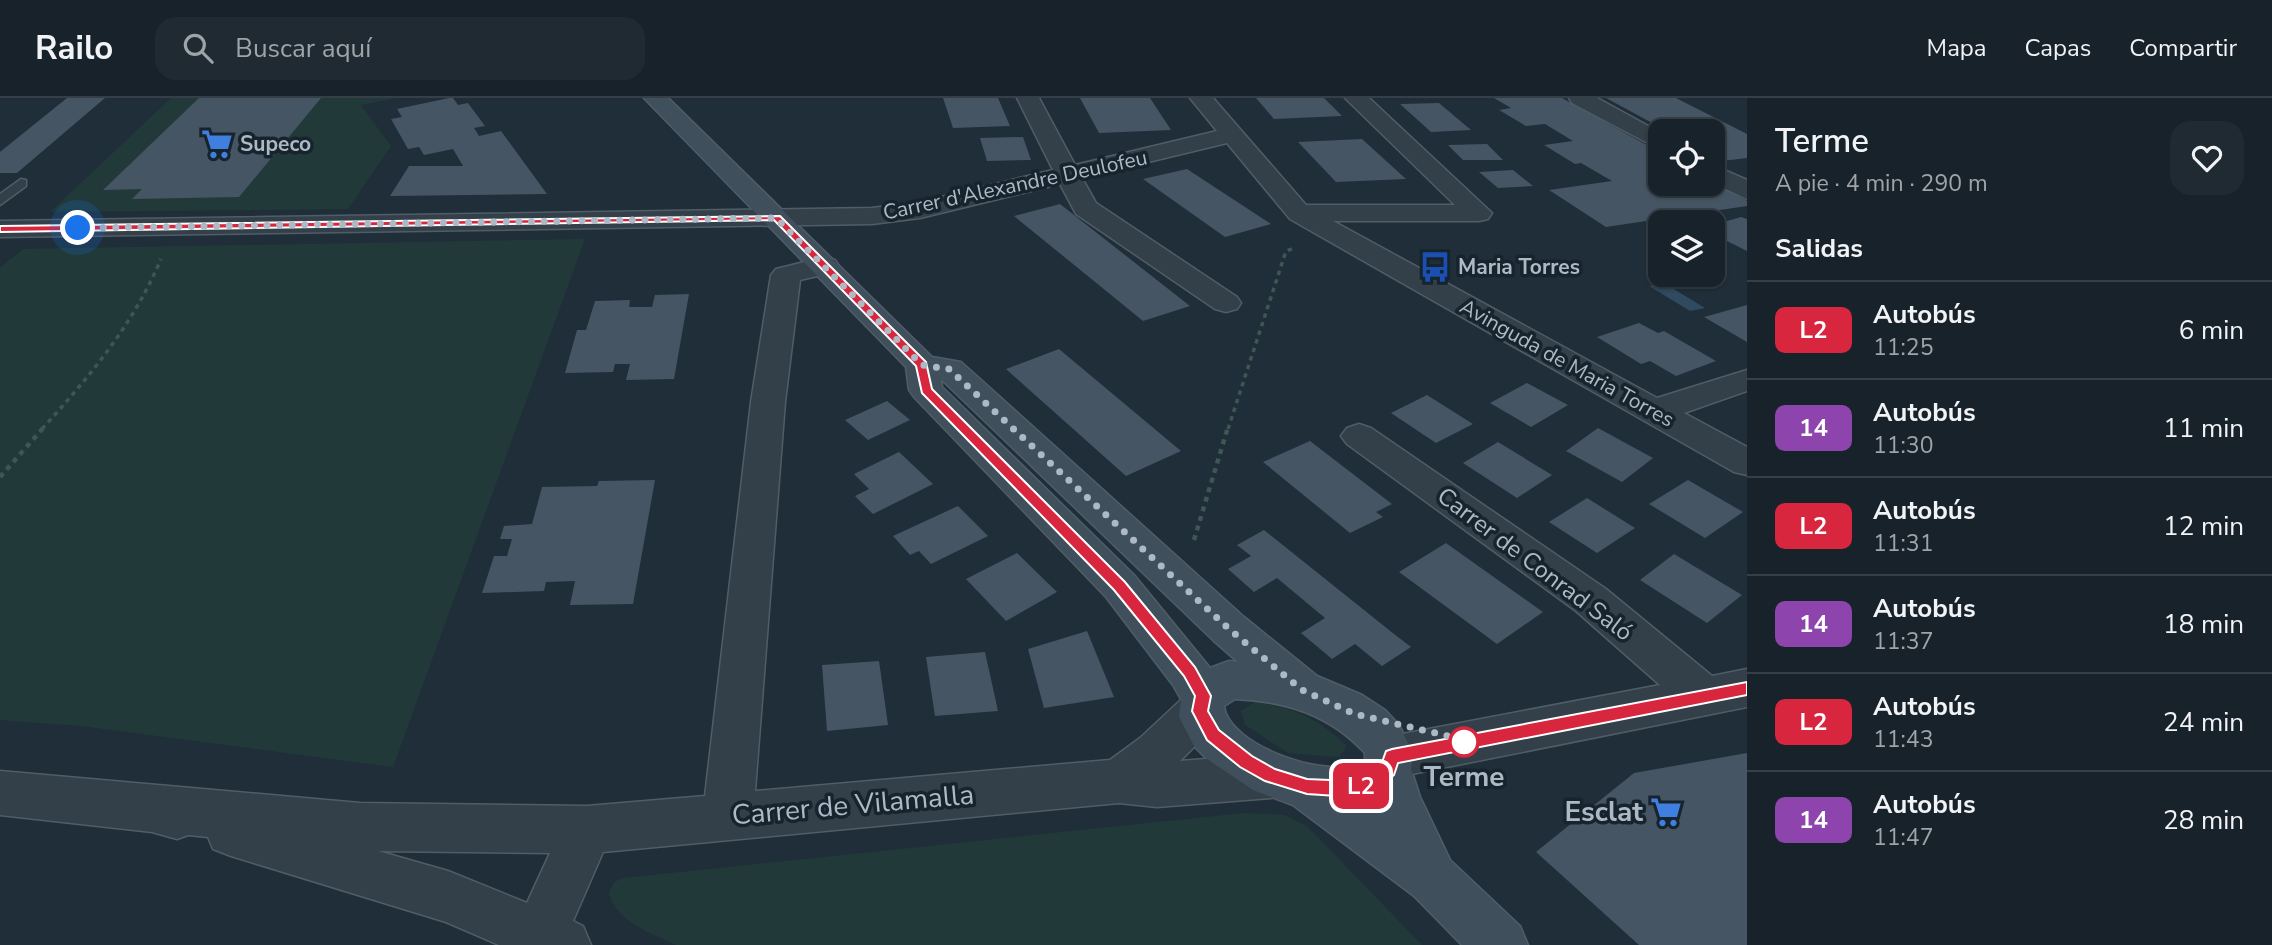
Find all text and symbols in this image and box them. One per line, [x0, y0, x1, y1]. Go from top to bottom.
search box [155, 17, 645, 80]
text: Railo [35, 26, 113, 71]
icon: search [179, 29, 217, 67]
text: Buscar aquí [235, 31, 371, 66]
text: Mapa [1927, 32, 1987, 64]
text: Capas [2025, 32, 2091, 64]
text: Compartir [2129, 32, 2237, 64]
map controls [1648, 119, 1725, 287]
button: locate [1648, 119, 1725, 196]
text: Terme [1775, 119, 1869, 164]
button: heart [2170, 121, 2244, 195]
supermarket icon: Supeco [200, 127, 234, 161]
place label: Supeco [240, 130, 311, 158]
street label: Carrer d'Alexandre Deulofeu [880, 143, 1150, 227]
text: A pie · 4 min · 290 m [1775, 168, 1988, 199]
your location [60, 210, 95, 245]
button: layers [1648, 210, 1725, 287]
text: Salidas [1775, 231, 1863, 266]
bus stop icon: Maria Torres [1418, 250, 1452, 284]
place label: Maria Torres [1458, 253, 1580, 281]
street label: Avinguda de Maria Torres [1455, 292, 1679, 434]
text: Autobús [1873, 297, 1976, 332]
text: 6 min [2179, 313, 2244, 348]
text: L2 [1800, 314, 1827, 346]
text: 11:25 [1873, 332, 1933, 363]
text: Autobús [1873, 395, 1976, 430]
text: 11 min [2163, 411, 2244, 446]
text: 14 [1799, 412, 1828, 444]
text: 11:30 [1873, 430, 1933, 461]
street label: Carrer de Conrad Saló [1431, 480, 1639, 648]
text: Autobús [1873, 493, 1976, 528]
text: 12 min [2163, 509, 2244, 544]
text: L2 [1800, 510, 1827, 542]
text: 11:31 [1873, 528, 1933, 559]
text: Autobús [1873, 591, 1976, 626]
text: 18 min [2163, 607, 2244, 642]
text: 14 [1799, 608, 1828, 640]
text: 11:37 [1873, 626, 1933, 657]
text: Autobús [1873, 689, 1976, 724]
text: 24 min [2163, 705, 2244, 740]
text: L2 [1800, 706, 1827, 738]
text: 11:43 [1873, 724, 1933, 755]
marker: Terme [1449, 727, 1479, 757]
place label: Terme [1423, 758, 1505, 796]
line badge: L2 [1330, 763, 1392, 809]
text: L2 [1347, 770, 1375, 802]
street label: Carrer de Vilamalla [730, 775, 976, 835]
text: Autobús [1873, 787, 1976, 822]
place label: Esclat [1565, 793, 1643, 831]
supermarket icon: Esclat [1649, 795, 1683, 829]
text: 28 min [2163, 803, 2244, 838]
text: 14 [1799, 804, 1828, 836]
text: 11:47 [1873, 822, 1933, 853]

